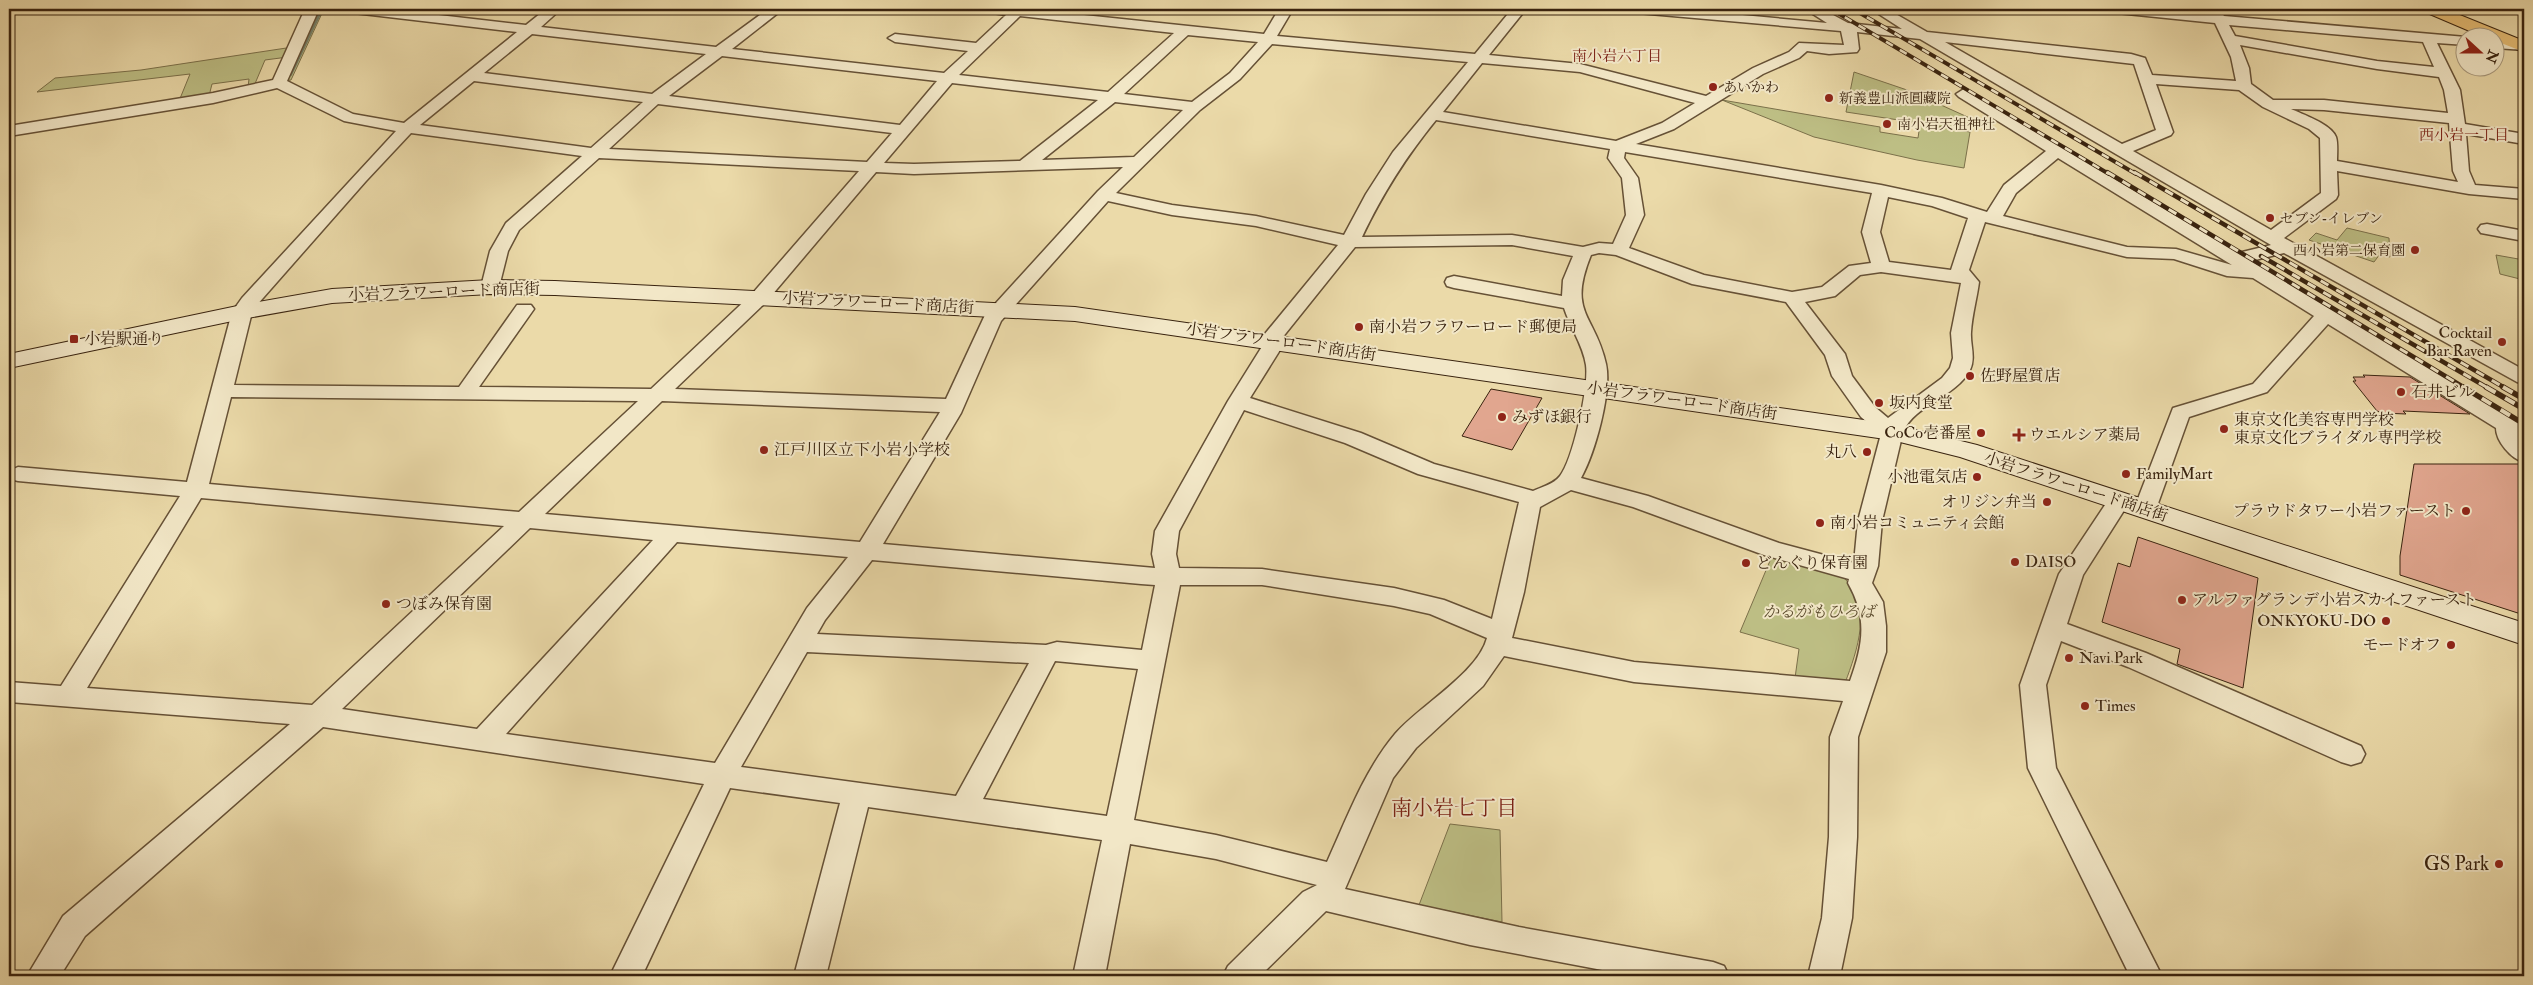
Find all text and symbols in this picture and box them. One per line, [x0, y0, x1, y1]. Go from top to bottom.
north arrow [2456, 28, 2506, 78]
district label: 南小岩六丁目 [1572, 47, 1662, 66]
text: N [2481, 47, 2502, 66]
place label: あいかわ [1723, 79, 1779, 96]
marker: あいかわ [1707, 81, 1719, 93]
place label: 新義豊山派圓藏院 [1839, 90, 1951, 107]
marker: 新義豊山派圓藏院 [1823, 92, 1835, 104]
place label: 南小岩天祖神社 [1897, 116, 1995, 133]
marker: 南小岩天祖神社 [1881, 118, 1893, 130]
district label: 西小岩一丁目 [2419, 126, 2509, 145]
place label: セブン-イレブン [2280, 210, 2383, 227]
marker: セブン-イレブン [2264, 212, 2276, 224]
place label: 西小岩第二保育園 [2293, 242, 2405, 259]
marker: 西小岩第二保育園 [2409, 244, 2421, 256]
street label: 小岩フラワーロード商店街 [348, 279, 540, 305]
street label: 小岩フラワーロード商店街 [782, 288, 974, 318]
place label: 南小岩フラワーロード郵便局 [1369, 317, 1577, 337]
street label: 小岩フラワーロード商店街 [1185, 319, 1377, 365]
marker: 南小岩フラワーロード郵便局 [1353, 321, 1365, 333]
place label: Cocktail Bar Raven [2426, 323, 2492, 361]
place label: 小岩駅通り [84, 329, 164, 349]
marker: 小岩駅通り [68, 333, 80, 345]
marker: Cocktail Bar Raven [2496, 336, 2508, 348]
place label: 佐野屋質店 [1980, 366, 2060, 386]
marker: 佐野屋質店 [1964, 370, 1976, 382]
street label: 小岩フラワーロード商店街 [1586, 378, 1778, 424]
place label: 石井ビル [2411, 382, 2475, 402]
marker: 石井ビル [2395, 386, 2407, 398]
place label: 坂内食堂 [1889, 393, 1953, 413]
marker: 坂内食堂 [1873, 397, 1885, 409]
place label: みずほ銀行 [1512, 407, 1592, 427]
place label: 東京文化美容専門学校 東京文化ブライダル専門学校 [2234, 410, 2442, 448]
marker: みずほ銀行 [1496, 411, 1508, 423]
place label: CoCo壱番屋 [1884, 423, 1971, 443]
marker: 東京文化美容専門学校 東京文化ブライダル専門学校 [2218, 423, 2230, 435]
place label: ウエルシア薬局 [2029, 425, 2141, 445]
marker: CoCo壱番屋 [1975, 427, 1987, 439]
marker: ウエルシア薬局 [2013, 429, 2025, 441]
place label: 江戸川区立下小岩小学校 [774, 440, 950, 460]
place label: 丸八 [1825, 442, 1857, 462]
marker: 江戸川区立下小岩小学校 [758, 444, 770, 456]
marker: 丸八 [1861, 446, 1873, 458]
street label: 小岩フラワーロード商店街 [1982, 448, 2170, 526]
place label: FamilyMart [2136, 464, 2213, 484]
place label: 小池電気店 [1887, 467, 1967, 487]
marker: FamilyMart [2120, 468, 2132, 480]
marker: 小池電気店 [1971, 471, 1983, 483]
place label: オリジン弁当 [1941, 492, 2037, 512]
marker: オリジン弁当 [2041, 496, 2053, 508]
place label: プラウドタワー小岩ファースト [2233, 501, 2456, 521]
marker: プラウドタワー小岩ファースト [2460, 505, 2472, 517]
place label: 南小岩コミュニティ会館 [1830, 513, 2004, 533]
marker: 南小岩コミュニティ会館 [1814, 517, 1826, 529]
place label: DAISO [2025, 552, 2076, 572]
place label: どんぐり保育園 [1756, 553, 1868, 573]
marker: DAISO [2009, 556, 2021, 568]
marker: どんぐり保育園 [1740, 557, 1752, 569]
place label: アルファグランデ小岩スカイファースト [2192, 590, 2477, 610]
place label: つぼみ保育園 [396, 594, 492, 614]
marker: アルファグランデ小岩スカイファースト [2176, 594, 2188, 606]
marker: つぼみ保育園 [380, 598, 392, 610]
park label: かるがもひろば [1763, 602, 1878, 622]
place label: ONKYOKU-DO [2257, 611, 2376, 631]
marker: ONKYOKU-DO [2380, 615, 2392, 627]
place label: モードオフ [2363, 635, 2441, 655]
marker: モードオフ [2445, 639, 2457, 651]
place label: Navi Park [2079, 648, 2143, 668]
marker: Navi Park [2063, 652, 2075, 664]
place label: Times [2095, 696, 2135, 716]
marker: Times [2079, 700, 2091, 712]
district label: 南小岩七丁目 [1391, 795, 1517, 822]
place label: GS Park [2424, 852, 2489, 876]
marker: GS Park [2493, 858, 2505, 870]

